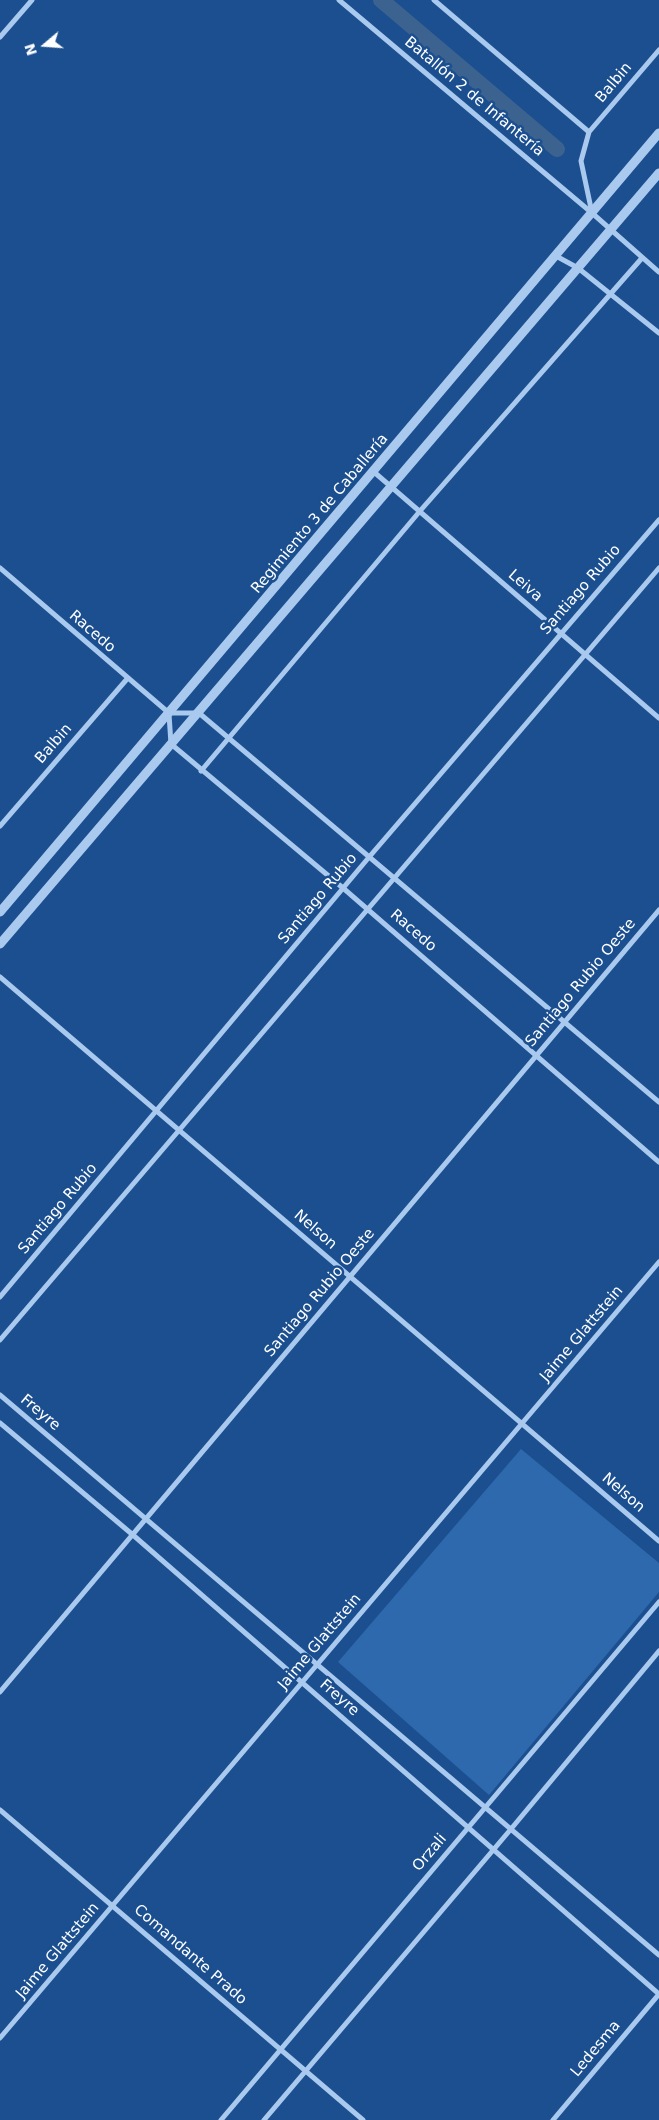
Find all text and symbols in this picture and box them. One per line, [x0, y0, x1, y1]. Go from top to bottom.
north arrow [20, 20, 70, 70]
street label: Batallón 2 de Infantería [401, 33, 547, 161]
text: N [21, 42, 40, 58]
street label: Balbin [592, 59, 636, 107]
street label: Regimiento 3 de Caballería [248, 430, 392, 598]
street label: Santiago Rubio [537, 541, 625, 639]
street label: Leiva [504, 566, 546, 606]
street label: Racedo [65, 607, 119, 657]
street label: Balbin [32, 720, 76, 768]
street label: Santiago Rubio [275, 850, 361, 948]
street label: Racedo [386, 906, 440, 956]
street label: Santiago Rubio Oeste [522, 915, 640, 1051]
street label: Santiago Rubio [15, 1160, 101, 1258]
street label: Nelson [290, 1206, 340, 1254]
street label: Santiago Rubio Oeste [261, 1225, 379, 1361]
street label: Jaime Glattstein [537, 1282, 627, 1386]
street label: Freyre [16, 1391, 64, 1435]
street label: Nelson [598, 1469, 648, 1517]
street label: Jaime Glattstein [275, 1590, 365, 1694]
street label: Freyre [316, 1676, 362, 1720]
street label: Orzali [409, 1831, 451, 1875]
street label: Jaime Glattstein [13, 1899, 103, 2003]
street label: Comandante Prado [130, 1901, 250, 2009]
street label: Ledesma [567, 2017, 625, 2081]

